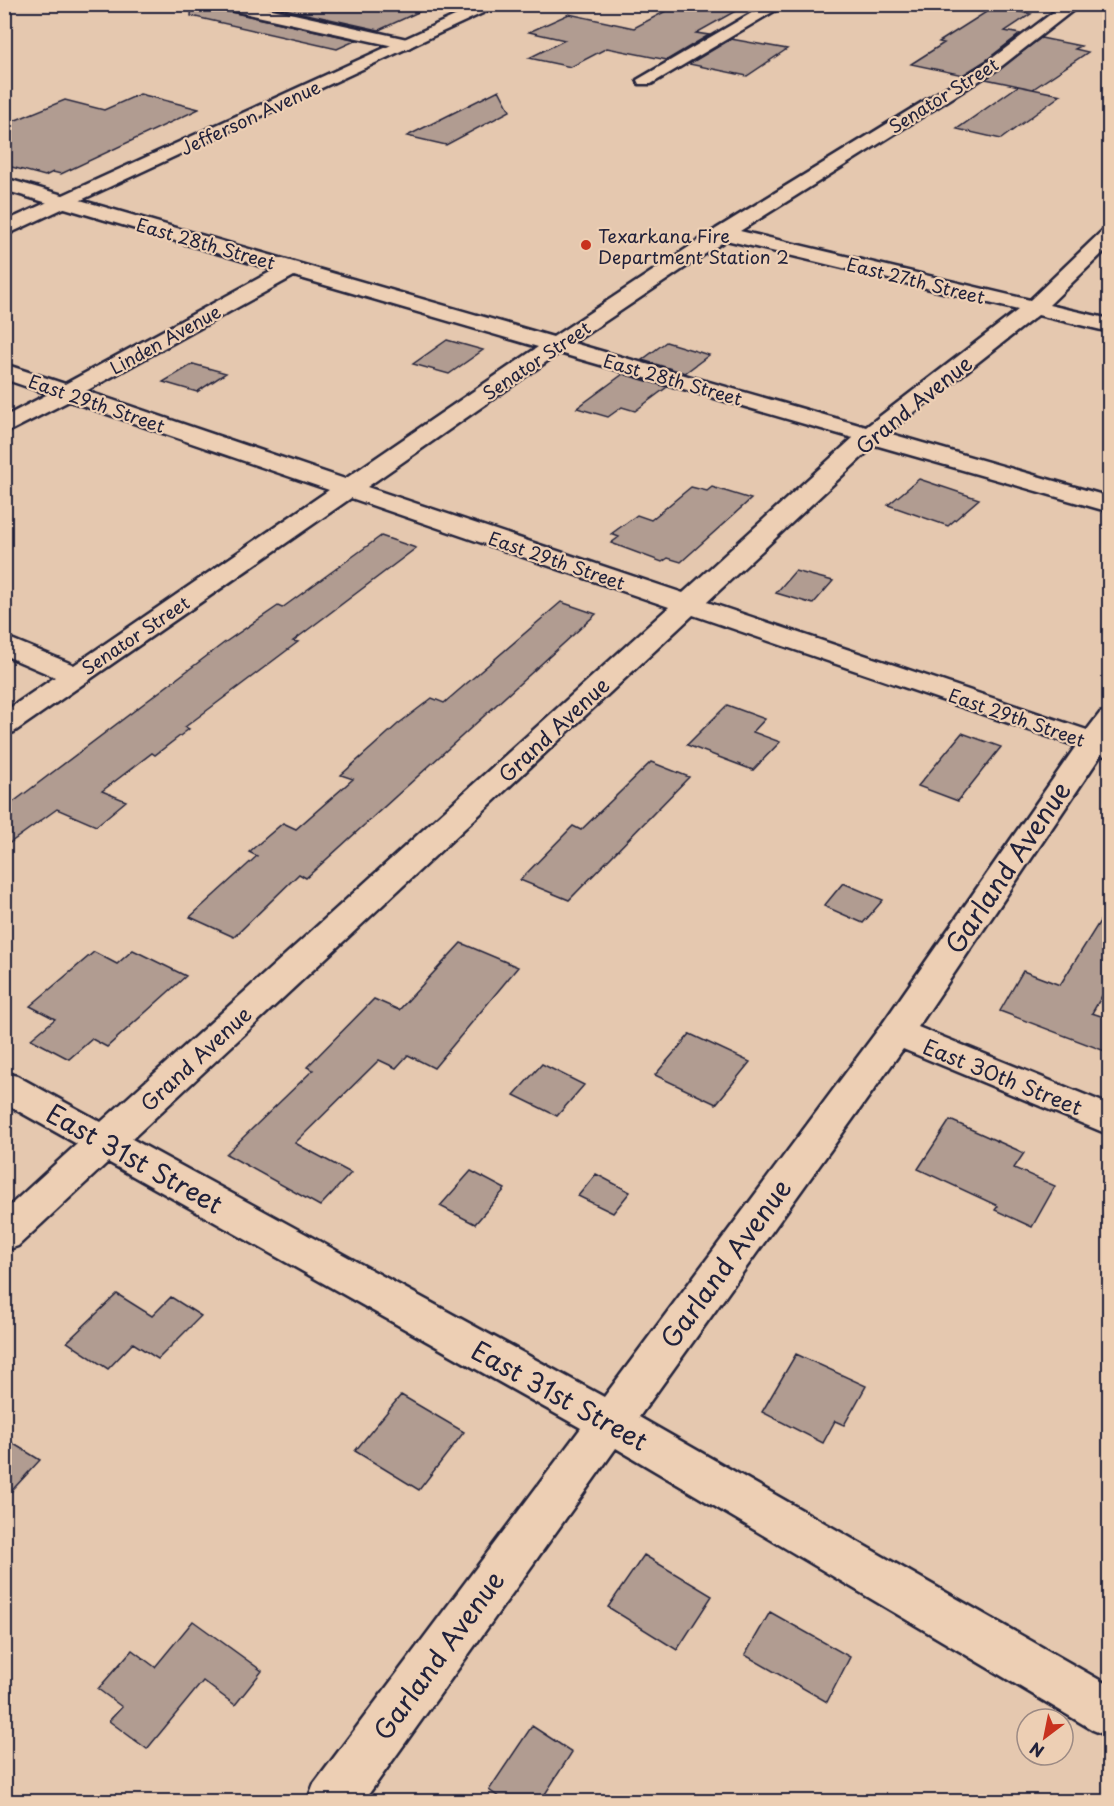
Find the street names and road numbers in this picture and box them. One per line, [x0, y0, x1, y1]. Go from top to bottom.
street label: Senator Street [883, 50, 1003, 140]
street label: Jefferson Avenue [176, 73, 325, 161]
street label: East 28th Street [133, 210, 279, 276]
street label: East 27th Street [844, 250, 988, 310]
street label: Linden Avenue [105, 297, 225, 381]
street label: Senator Street [477, 314, 596, 406]
street label: East 28th Street [600, 346, 746, 412]
street label: Grand Avenue [848, 347, 978, 461]
street label: East 29th Street [25, 367, 169, 439]
street label: East 29th Street [485, 524, 629, 596]
street label: Senator Street [76, 589, 195, 681]
street label: Grand Avenue [490, 669, 616, 789]
street label: East 29th Street [945, 681, 1089, 753]
street label: Garland Avenue [935, 773, 1079, 961]
street label: Grand Avenue [132, 998, 258, 1118]
street label: East 30th Street [919, 1029, 1087, 1123]
street label: East 31st Street [40, 1093, 231, 1223]
street label: Garland Avenue [650, 1170, 800, 1356]
street label: East 31st Street [465, 1330, 656, 1460]
street label: Garland Avenue [363, 1562, 513, 1748]

